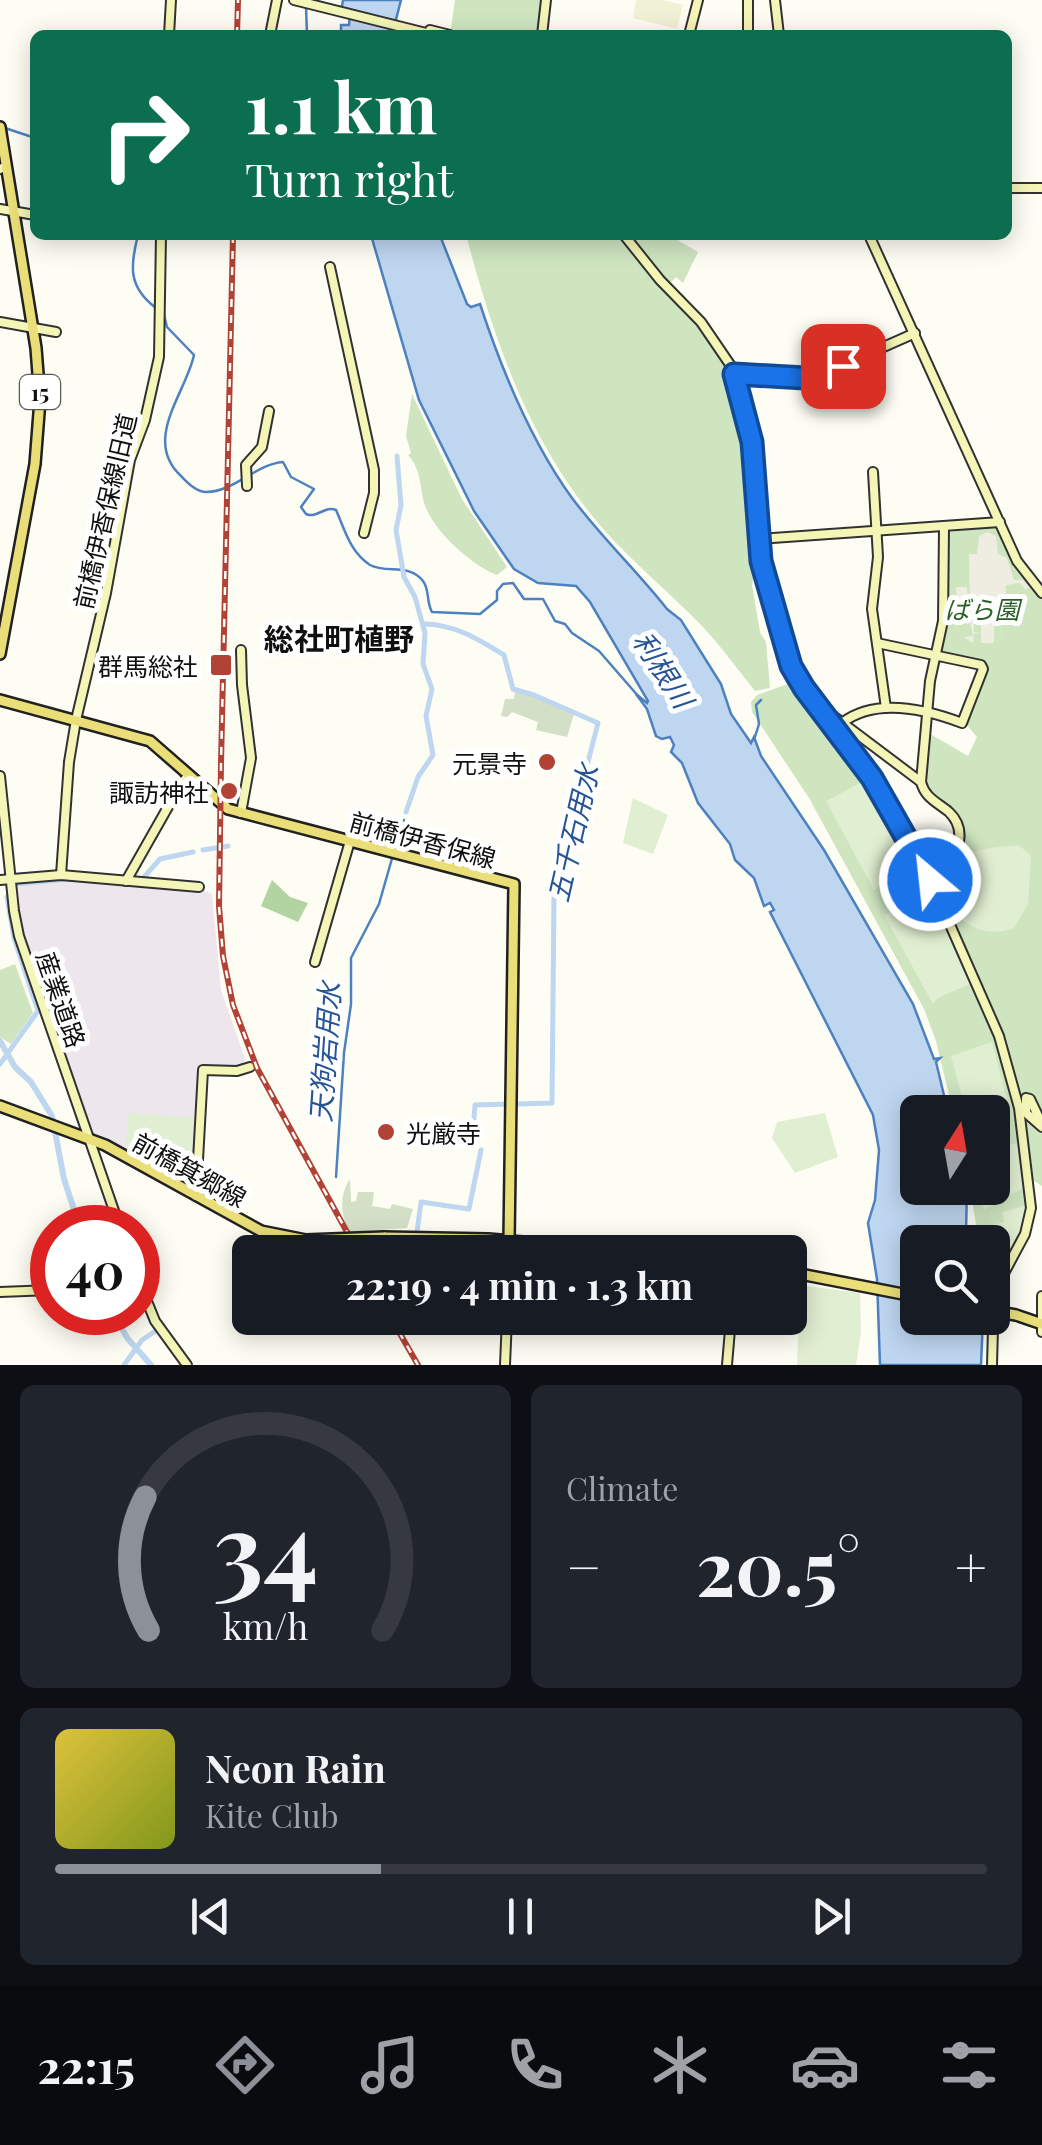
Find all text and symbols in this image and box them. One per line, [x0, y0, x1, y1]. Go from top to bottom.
text: 1.1 km [245, 58, 437, 152]
icon: right [80, 70, 210, 200]
text: Turn right [245, 148, 453, 208]
pin [801, 324, 886, 409]
icon: arrive [816, 339, 871, 394]
road number: 15 [20, 375, 60, 409]
street label: 前橋伊香保線旧道 [65, 410, 143, 612]
park label: ばら園 [944, 592, 1022, 625]
district label: 総社町植野 [264, 618, 414, 658]
water label: 利根川 [626, 624, 704, 717]
place label: 群馬総社 [98, 649, 198, 682]
marker: 群馬総社 [208, 652, 234, 678]
place label: 元景寺 [452, 746, 527, 779]
marker: 元景寺 [536, 751, 558, 773]
water label: 五千石用水 [538, 758, 606, 905]
place label: 諏訪神社 [109, 775, 209, 808]
marker: 諏訪神社 [218, 780, 240, 802]
street label: 前橋伊香保線 [346, 804, 500, 874]
position arrow [878, 828, 982, 932]
street label: 産業道路 [30, 946, 94, 1052]
water label: 天狗岩用水 [301, 978, 348, 1123]
north arrow [900, 1095, 1010, 1205]
map controls [900, 1095, 1010, 1335]
place label: 光厳寺 [406, 1116, 481, 1149]
marker: 光厳寺 [375, 1121, 397, 1143]
street label: 前橋箕郷線 [127, 1124, 253, 1214]
speed limit sign: 40 [30, 1205, 160, 1335]
button: search [900, 1225, 1010, 1335]
text: 22:19 · 4 min · 1.3 km [346, 1259, 693, 1310]
text: Climate [566, 1466, 678, 1509]
text: 34 [213, 1475, 318, 1614]
text: 20.5° [696, 1515, 860, 1615]
text: − [566, 1528, 602, 1602]
text: + [955, 1528, 987, 1602]
text: km/h [223, 1601, 308, 1649]
text: Neon Rain [205, 1742, 386, 1793]
text: Kite Club [205, 1793, 339, 1836]
icon: previous [183, 1889, 238, 1944]
icon: pause [493, 1889, 548, 1944]
icon: next [804, 1889, 859, 1944]
icon: directions [210, 2030, 280, 2100]
icon: music [355, 2030, 425, 2100]
icon: phone [500, 2030, 570, 2100]
icon: climate [645, 2030, 715, 2100]
icon: car [790, 2030, 860, 2100]
icon: filters [934, 2030, 1004, 2100]
text: 22:15 [37, 2035, 135, 2095]

